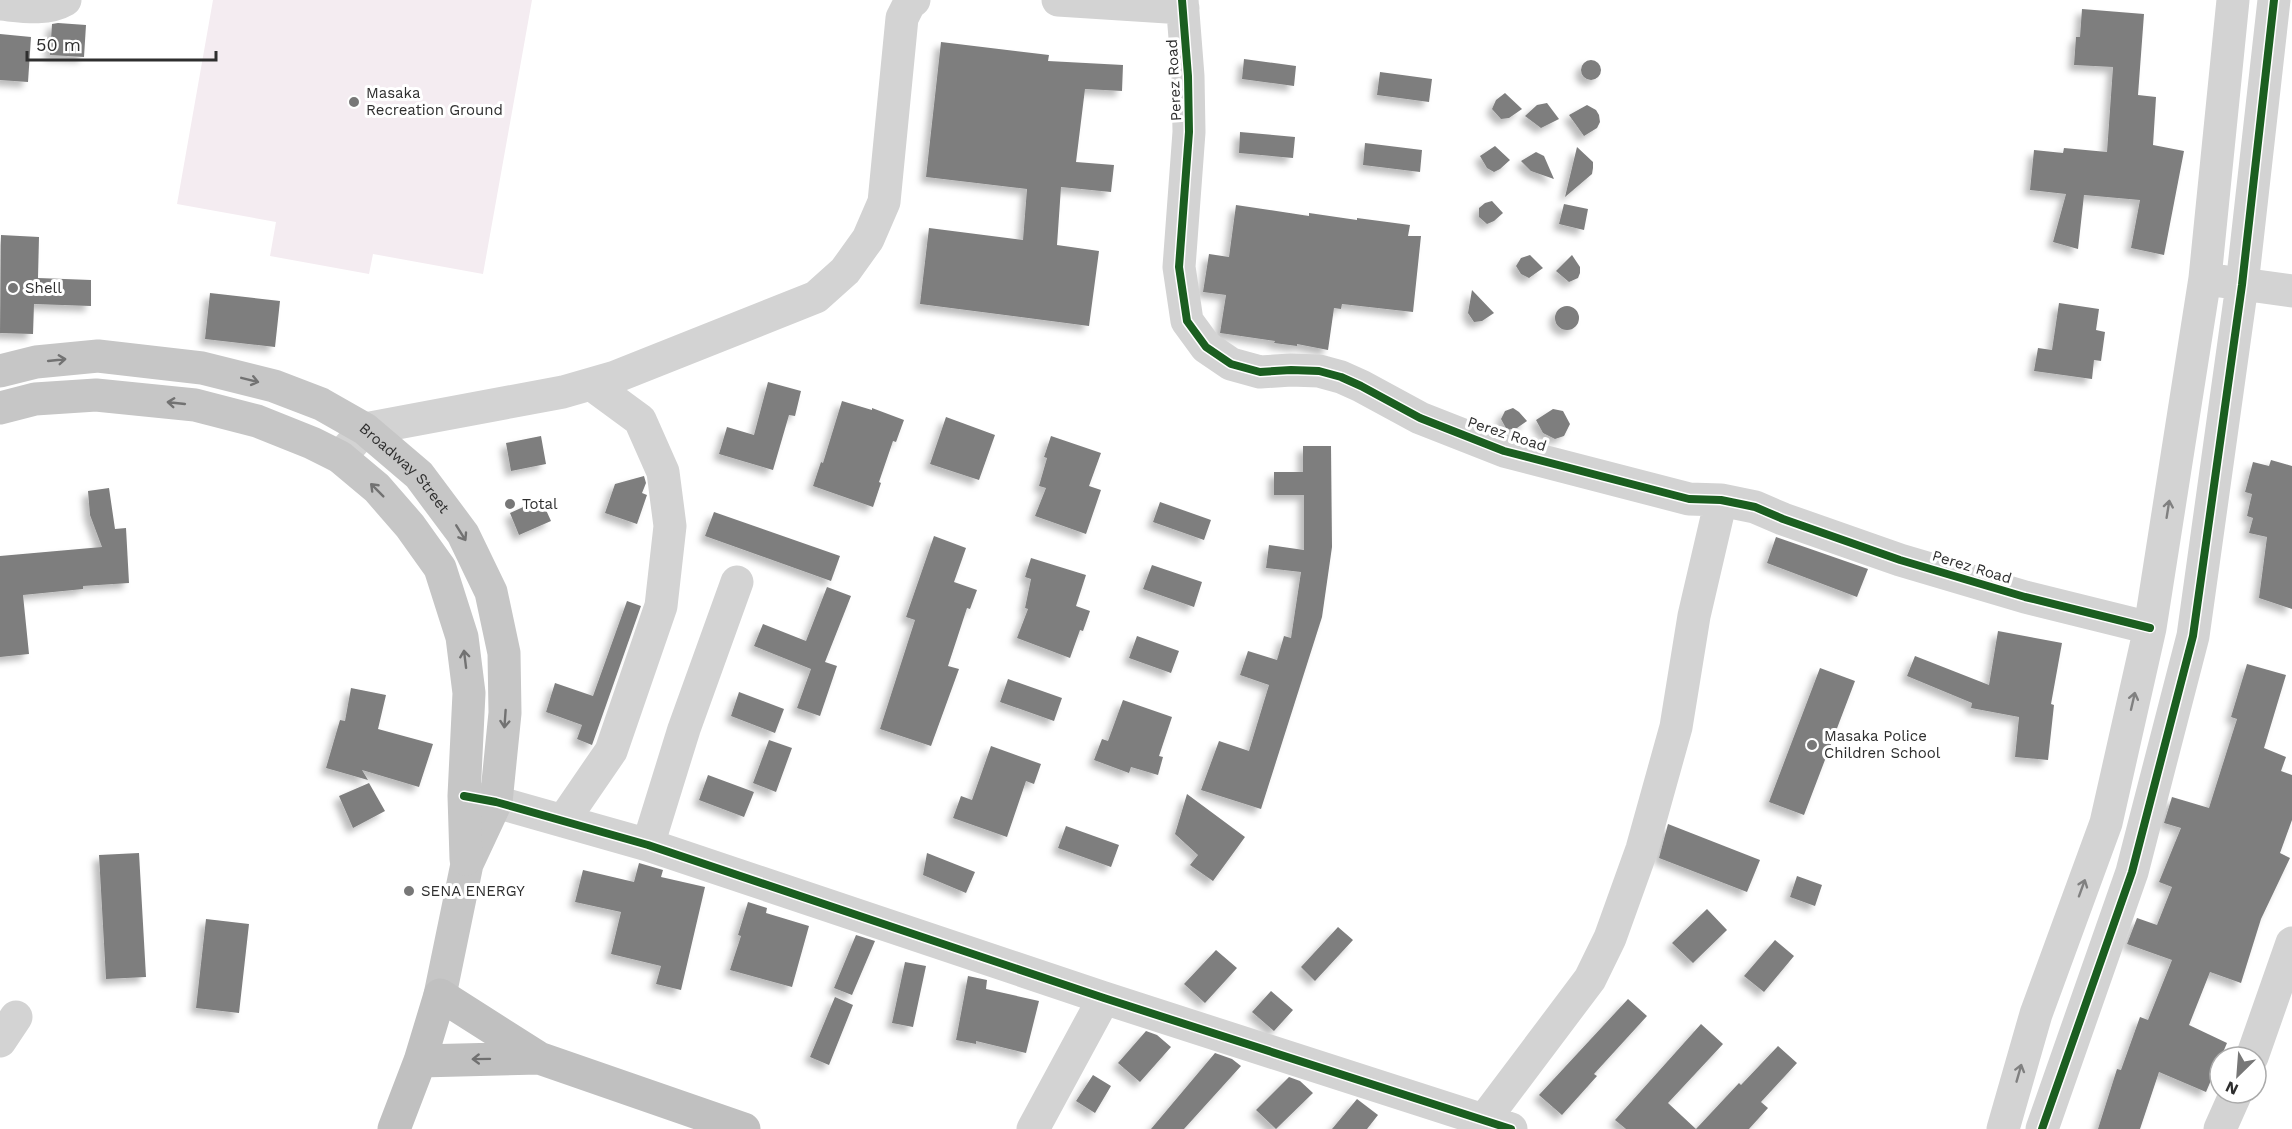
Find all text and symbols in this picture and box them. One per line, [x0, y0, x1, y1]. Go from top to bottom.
scale bar [27, 24, 216, 62]
text: 50 m [36, 34, 81, 55]
street label: Perez Road [1163, 39, 1185, 121]
place label: Masaka Recreation Ground [366, 84, 503, 119]
marker: Masaka Recreation Ground [347, 95, 361, 109]
place label: Shell [25, 279, 62, 297]
marker: Shell [6, 281, 20, 295]
one-way arrow [47, 354, 67, 365]
one-way arrow [240, 374, 259, 386]
one-way arrow [166, 397, 186, 408]
street label: Perez Road [1465, 413, 1549, 455]
street label: Broadway Street [356, 419, 454, 517]
one-way arrow [370, 482, 385, 497]
place label: Total [522, 495, 558, 513]
marker: Total [503, 497, 517, 511]
one-way arrow [2163, 499, 2174, 519]
one-way arrow [456, 524, 468, 541]
street label: Perez Road [1930, 546, 2014, 588]
one-way arrow [459, 649, 470, 669]
one-way arrow [2128, 691, 2140, 710]
one-way arrow [499, 709, 510, 729]
place label: Masaka Police Children School [1824, 727, 1941, 762]
marker: Masaka Police Children School [1805, 738, 1819, 752]
one-way arrow [2077, 879, 2088, 898]
place label: SENA ENERGY [421, 882, 525, 900]
marker: SENA ENERGY [402, 884, 416, 898]
north arrow [2208, 1045, 2268, 1105]
one-way arrow [471, 1054, 491, 1065]
one-way arrow [2014, 1064, 2025, 1083]
text: N [2222, 1077, 2241, 1099]

